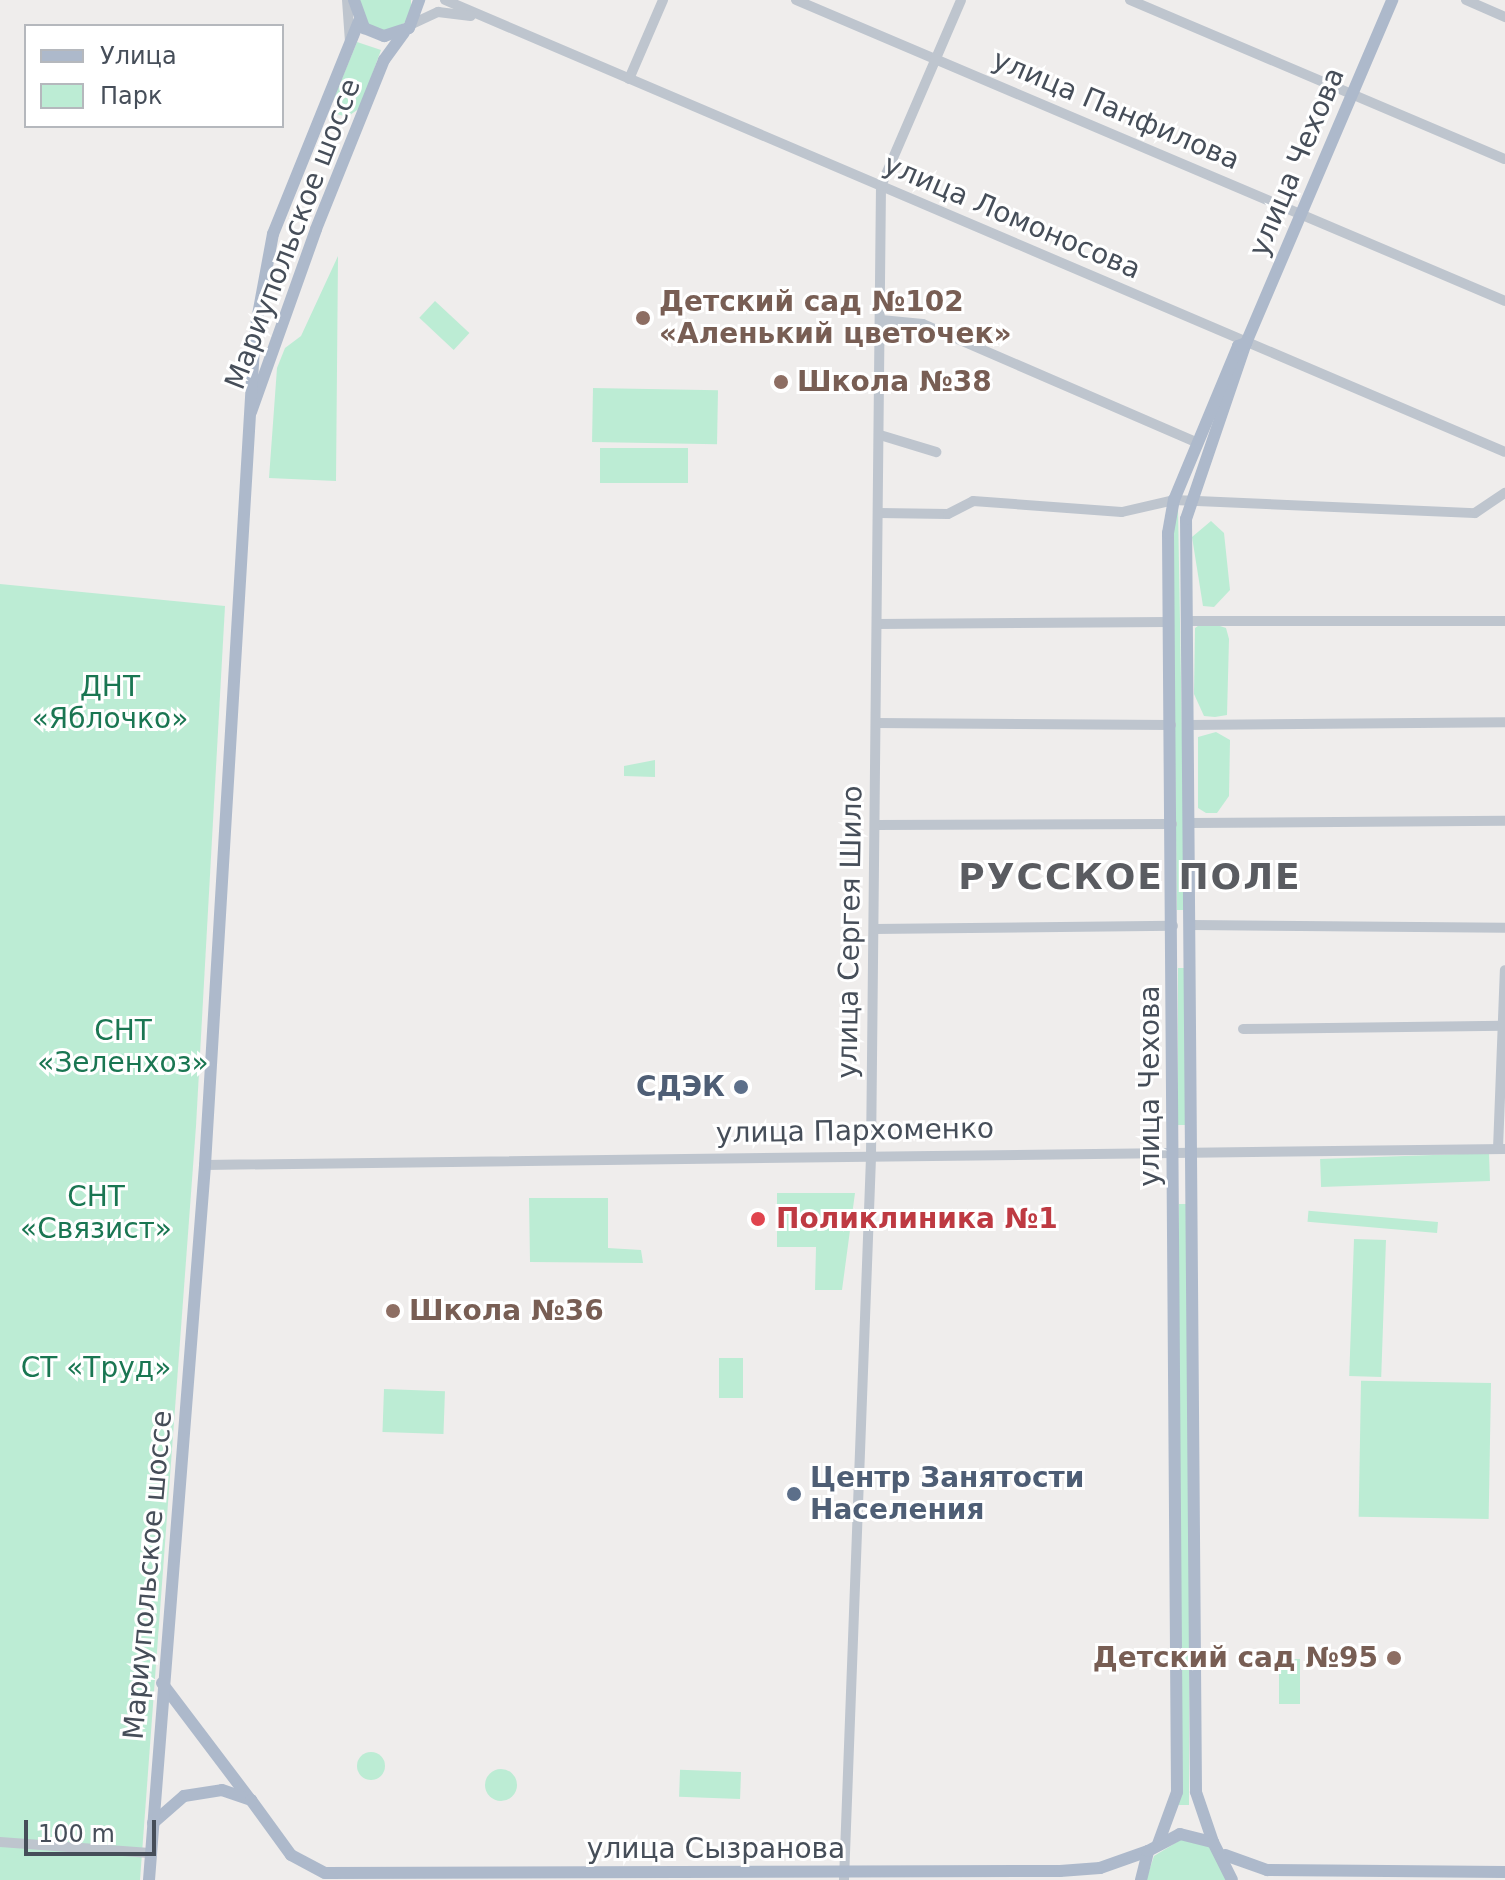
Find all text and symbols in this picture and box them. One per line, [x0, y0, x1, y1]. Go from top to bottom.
legend [24, 24, 284, 128]
text: Улица [100, 42, 177, 70]
street label: улица Панфилова [987, 43, 1245, 177]
street label: улица Чехова [1242, 63, 1352, 261]
street label: Мариупольское шоссе [218, 74, 368, 394]
text: Парк [100, 82, 162, 110]
street label: улица Ломоносова [878, 148, 1146, 286]
place label: Детский сад №102 «Аленький цветочек» [659, 285, 1012, 351]
marker: Детский сад №102 «Аленький цветочек» [634, 309, 652, 327]
place label: Школа №38 [797, 365, 992, 399]
marker: Школа №38 [772, 373, 790, 391]
park label: ДНТ «Яблочко» [32, 670, 188, 736]
street label: улица Сергея Шило [831, 785, 869, 1079]
district label: РУССКОЕ ПОЛЕ [958, 855, 1302, 899]
street label: улица Чехова [1133, 985, 1167, 1187]
park label: СНТ «Зеленхоз» [37, 1014, 209, 1080]
place label: СДЭК [636, 1070, 725, 1104]
marker: СДЭК [732, 1078, 750, 1096]
street label: улица Пархоменко [716, 1112, 994, 1150]
park label: СНТ «Связист» [20, 1180, 172, 1246]
place label: Поликлиника №1 [776, 1202, 1058, 1236]
marker: Поликлиника №1 [747, 1208, 769, 1230]
place label: Школа №36 [409, 1294, 604, 1328]
marker: Школа №36 [384, 1302, 402, 1320]
park label: СТ «Труд» [21, 1351, 171, 1385]
street label: Мариупольское шоссе [117, 1409, 179, 1741]
place label: Центр Занятости Населения [810, 1461, 1084, 1527]
marker: Центр Занятости Населения [785, 1485, 803, 1503]
place label: Детский сад №95 [1093, 1641, 1378, 1675]
marker: Детский сад №95 [1385, 1649, 1403, 1667]
scale bar [28, 1804, 160, 1854]
text: 100 m [38, 1820, 115, 1848]
street label: улица Сызранова [587, 1832, 845, 1866]

